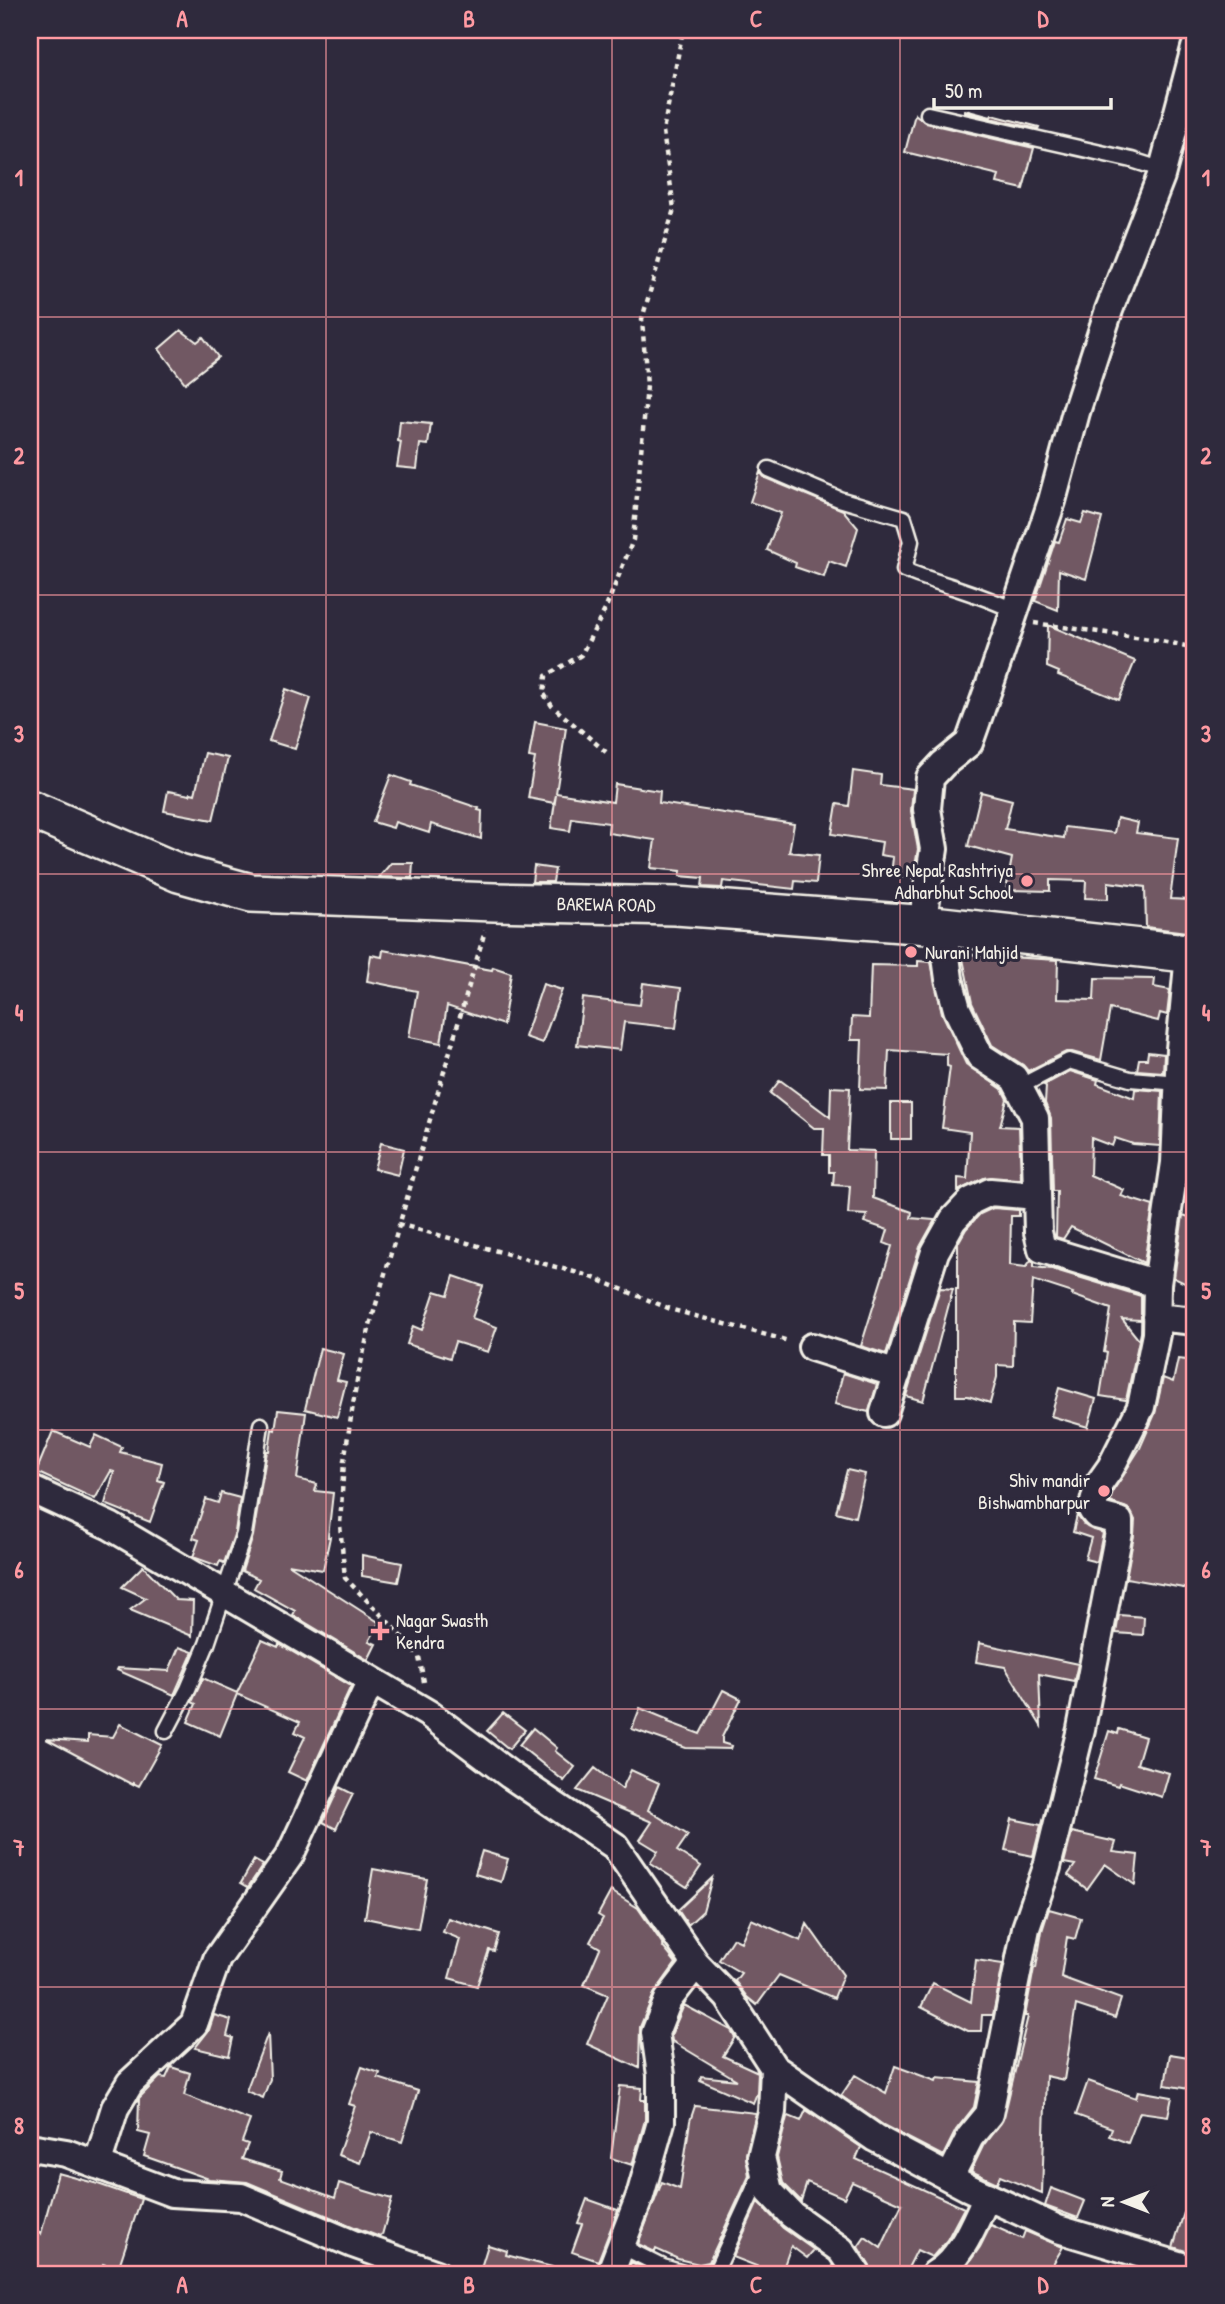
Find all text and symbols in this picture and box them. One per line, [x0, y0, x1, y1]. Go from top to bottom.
text: A [176, 3, 188, 34]
text: B [463, 3, 475, 34]
text: C [750, 3, 762, 34]
text: D [1038, 3, 1050, 34]
scale bar [934, 66, 1111, 110]
text: 50 m [945, 76, 982, 105]
text: 1 [15, 162, 23, 193]
text: 1 [1202, 162, 1210, 193]
text: 2 [14, 440, 25, 471]
text: 2 [1201, 440, 1212, 471]
text: 3 [14, 718, 24, 749]
text: 3 [1201, 718, 1211, 749]
place label: Shree Nepal Rashtriya Adharbhut School [862, 857, 1014, 905]
marker: Shree Nepal Rashtriya Adharbhut School [1019, 873, 1035, 889]
street label: BAREWA ROAD [556, 890, 656, 918]
place label: Nurani Mahjid [925, 939, 1018, 965]
marker: Nurani Mahjid [903, 944, 919, 960]
text: 4 [15, 997, 24, 1028]
text: 4 [1202, 997, 1211, 1028]
text: 5 [14, 1275, 24, 1306]
text: 5 [1201, 1275, 1211, 1306]
place label: Shiv mandir Bishwambharpur [978, 1467, 1091, 1515]
marker: Shiv mandir Bishwambharpur [1096, 1483, 1112, 1499]
text: 6 [14, 1554, 24, 1585]
text: 6 [1201, 1554, 1211, 1585]
place label: Nagar Swasth Kendra [396, 1607, 488, 1655]
marker: Nagar Swasth Kendra [370, 1621, 390, 1641]
text: 7 [12, 1832, 25, 1863]
text: 7 [1199, 1832, 1212, 1863]
text: 8 [14, 2110, 24, 2141]
text: 8 [1201, 2110, 1211, 2141]
north arrow [1088, 2168, 1158, 2238]
text: N [1094, 2197, 1120, 2207]
text: A [176, 2269, 188, 2300]
text: B [463, 2269, 475, 2300]
text: C [750, 2269, 762, 2300]
text: D [1038, 2269, 1050, 2300]

